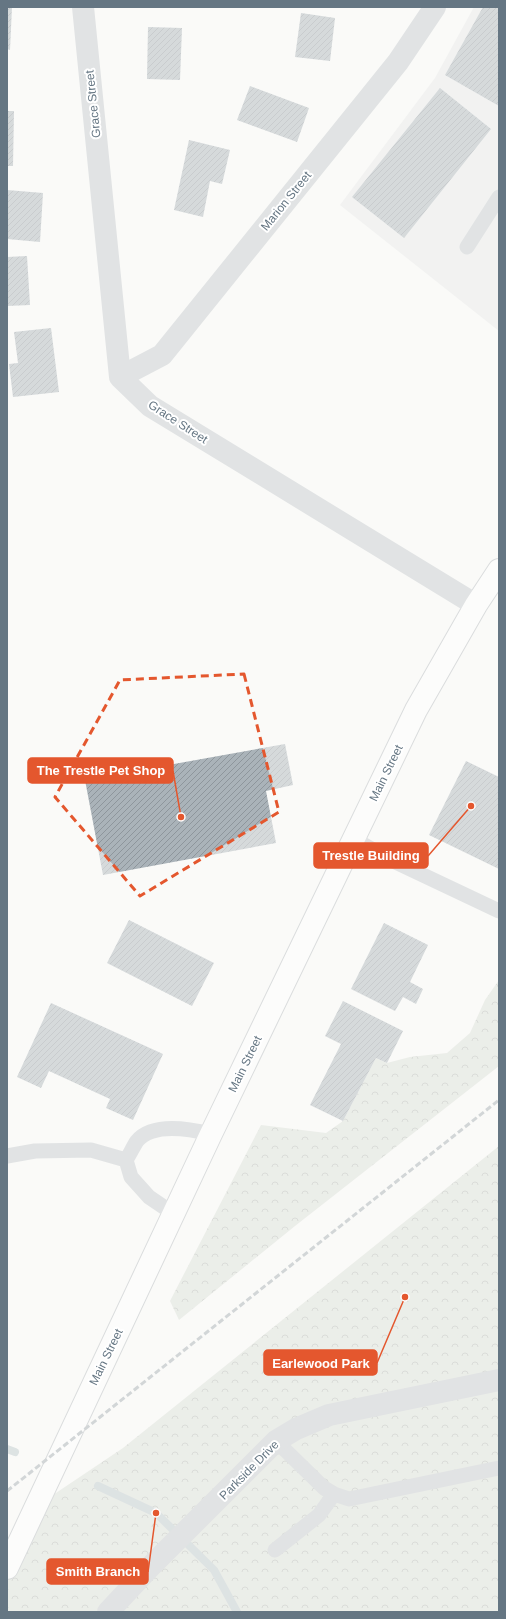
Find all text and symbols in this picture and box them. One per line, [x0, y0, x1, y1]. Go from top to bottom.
street label: Grace Street [82, 69, 104, 139]
street label: Marion Street [258, 168, 315, 233]
street label: Grace Street [146, 398, 211, 447]
street label: Main Street [366, 742, 406, 804]
callout: The Trestle Pet Shop [28, 758, 173, 783]
text: The Trestle Pet Shop [37, 763, 165, 778]
callout: Trestle Building [314, 843, 428, 868]
text: Trestle Building [322, 848, 420, 863]
street label: Main Street [225, 1033, 265, 1095]
street label: Main Street [86, 1326, 126, 1388]
callout: Earlewood Park [264, 1350, 377, 1375]
text: Earlewood Park [272, 1356, 371, 1371]
street label: Parkside Drive [216, 1437, 282, 1503]
callout: Smith Branch [47, 1559, 148, 1584]
text: Smith Branch [56, 1564, 140, 1579]

